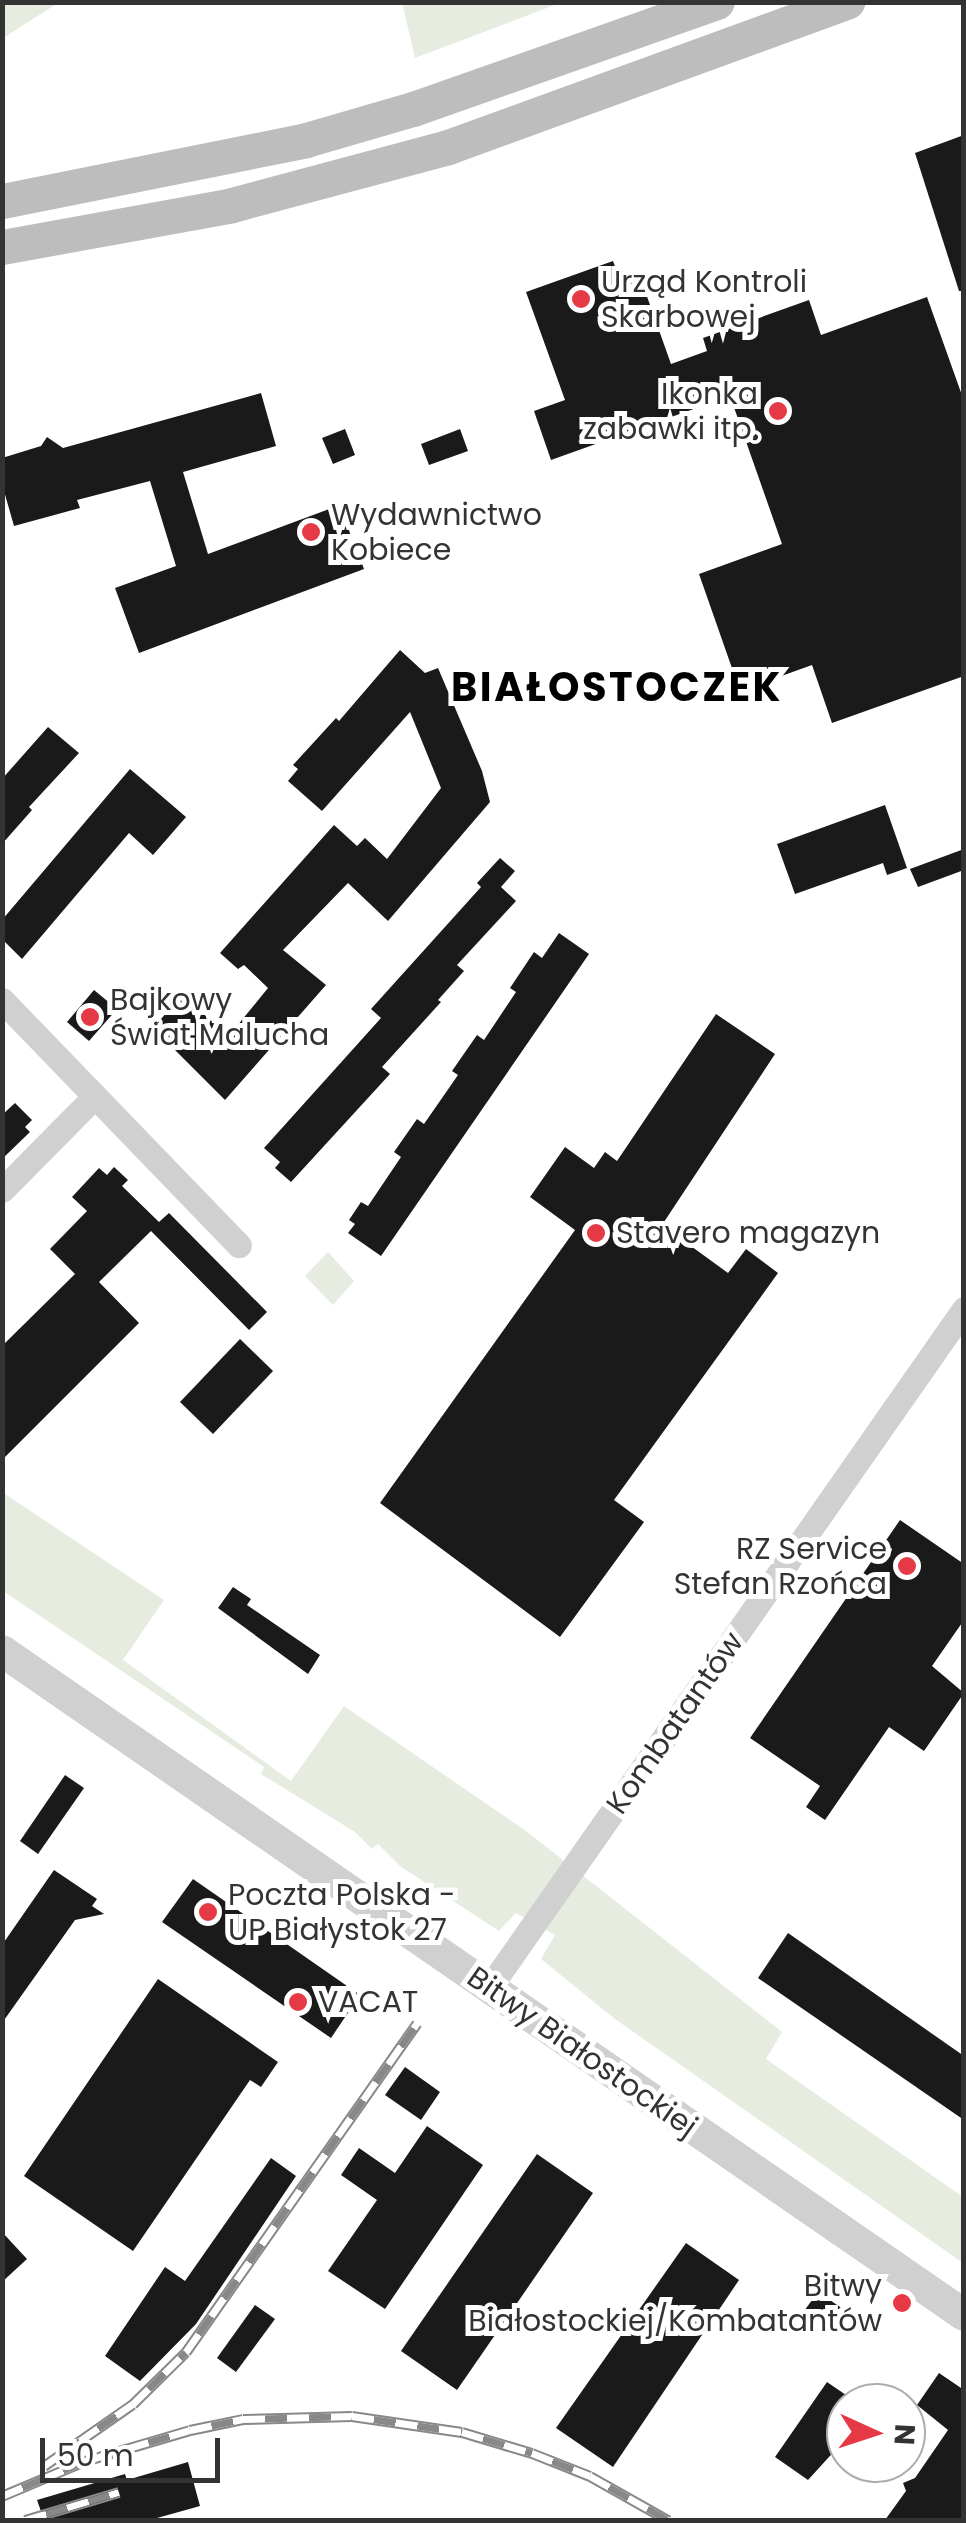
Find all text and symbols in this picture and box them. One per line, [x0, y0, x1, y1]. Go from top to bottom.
place label: Urząd Kontroli Skarbowej [601, 264, 807, 334]
marker: Urząd Kontroli Skarbowej [570, 288, 592, 310]
place label: Ikonka zabawki itp. [583, 376, 758, 446]
marker: Ikonka zabawki itp. [767, 400, 789, 422]
place label: Wydawnictwo Kobiece [331, 497, 542, 568]
marker: Wydawnictwo Kobiece [300, 521, 322, 543]
district label: BIAŁOSTOCZEK [451, 663, 783, 711]
place label: Bajkowy Świat Malucha [110, 982, 329, 1052]
marker: Bajkowy Świat Malucha [79, 1006, 101, 1028]
place label: Stavero magazyn [616, 1215, 880, 1251]
marker: Stavero magazyn [585, 1222, 607, 1244]
place label: RZ Service Stefan Rzońca [674, 1531, 887, 1602]
marker: RZ Service Stefan Rzońca [896, 1555, 918, 1577]
street label: Kombatantów [599, 1625, 751, 1821]
place label: Poczta Polska - UP Białystok 27 [228, 1877, 456, 1948]
marker: Poczta Polska - UP Białystok 27 [197, 1901, 219, 1923]
street label: Bitwy Białostockiej [460, 1959, 704, 2145]
place label: VACAT [318, 1984, 418, 2020]
marker: VACAT [287, 1991, 309, 2013]
place label: Bitwy Białostockiej/Kombatantów [468, 2268, 882, 2338]
marker: Bitwy Białostockiej/Kombatantów [891, 2292, 913, 2314]
north arrow [826, 2383, 926, 2483]
scale bar [45, 2418, 225, 2480]
text: N [884, 2423, 924, 2446]
text: 50 m [57, 2434, 134, 2477]

